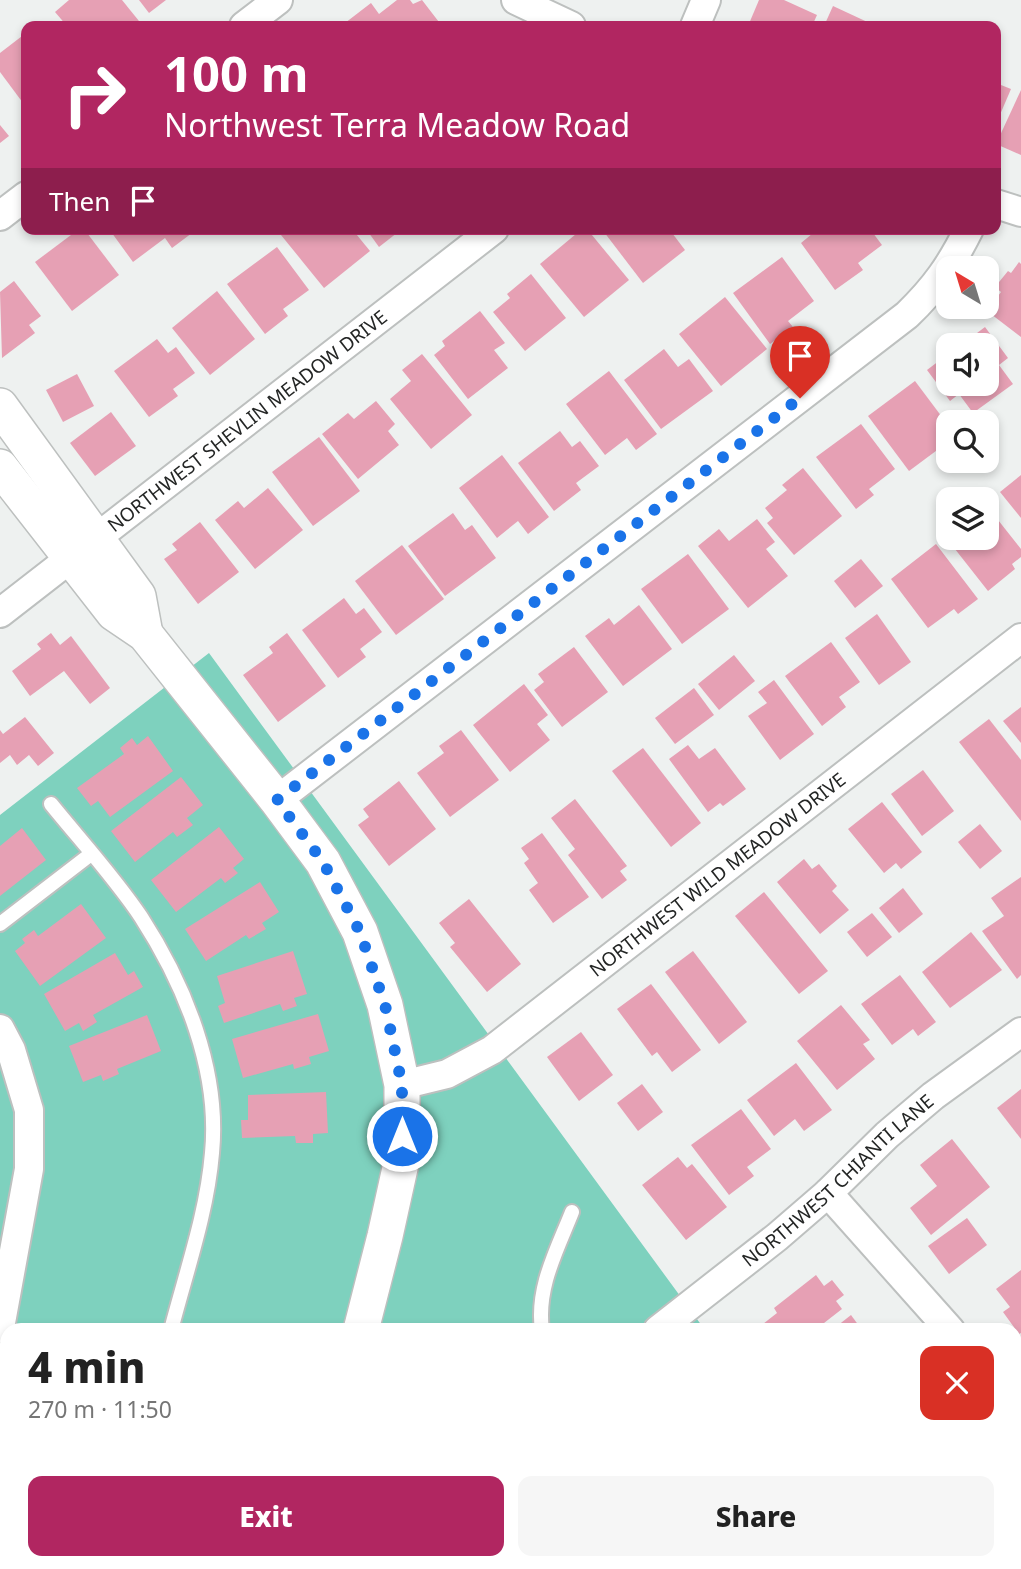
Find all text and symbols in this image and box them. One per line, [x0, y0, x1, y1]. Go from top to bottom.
text: 100 m [164, 40, 309, 106]
icon: right [49, 49, 140, 140]
text: Northwest Terra Meadow Road [164, 103, 630, 146]
icon: arrive [124, 182, 162, 220]
text: Then [49, 183, 110, 219]
north arrow [936, 256, 999, 318]
map controls [936, 256, 999, 550]
street label: NORTHWEST SHEVLIN MEADOW DRIVE [102, 304, 392, 538]
pin [770, 326, 830, 398]
button: sound [936, 333, 999, 396]
icon: arrive [781, 337, 819, 375]
button: search [936, 410, 999, 473]
button: layers [936, 487, 999, 550]
street label: NORTHWEST WILD MEADOW DRIVE [584, 766, 851, 982]
street label: NORTHWEST CHIANTI LANE [737, 1088, 939, 1273]
position arrow [365, 1099, 439, 1173]
text: 4 min [28, 1338, 145, 1395]
button: close [920, 1346, 994, 1420]
text: 270 m · 11:50 [28, 1393, 172, 1425]
button: Exit [28, 1476, 504, 1556]
button: Share [518, 1476, 994, 1556]

